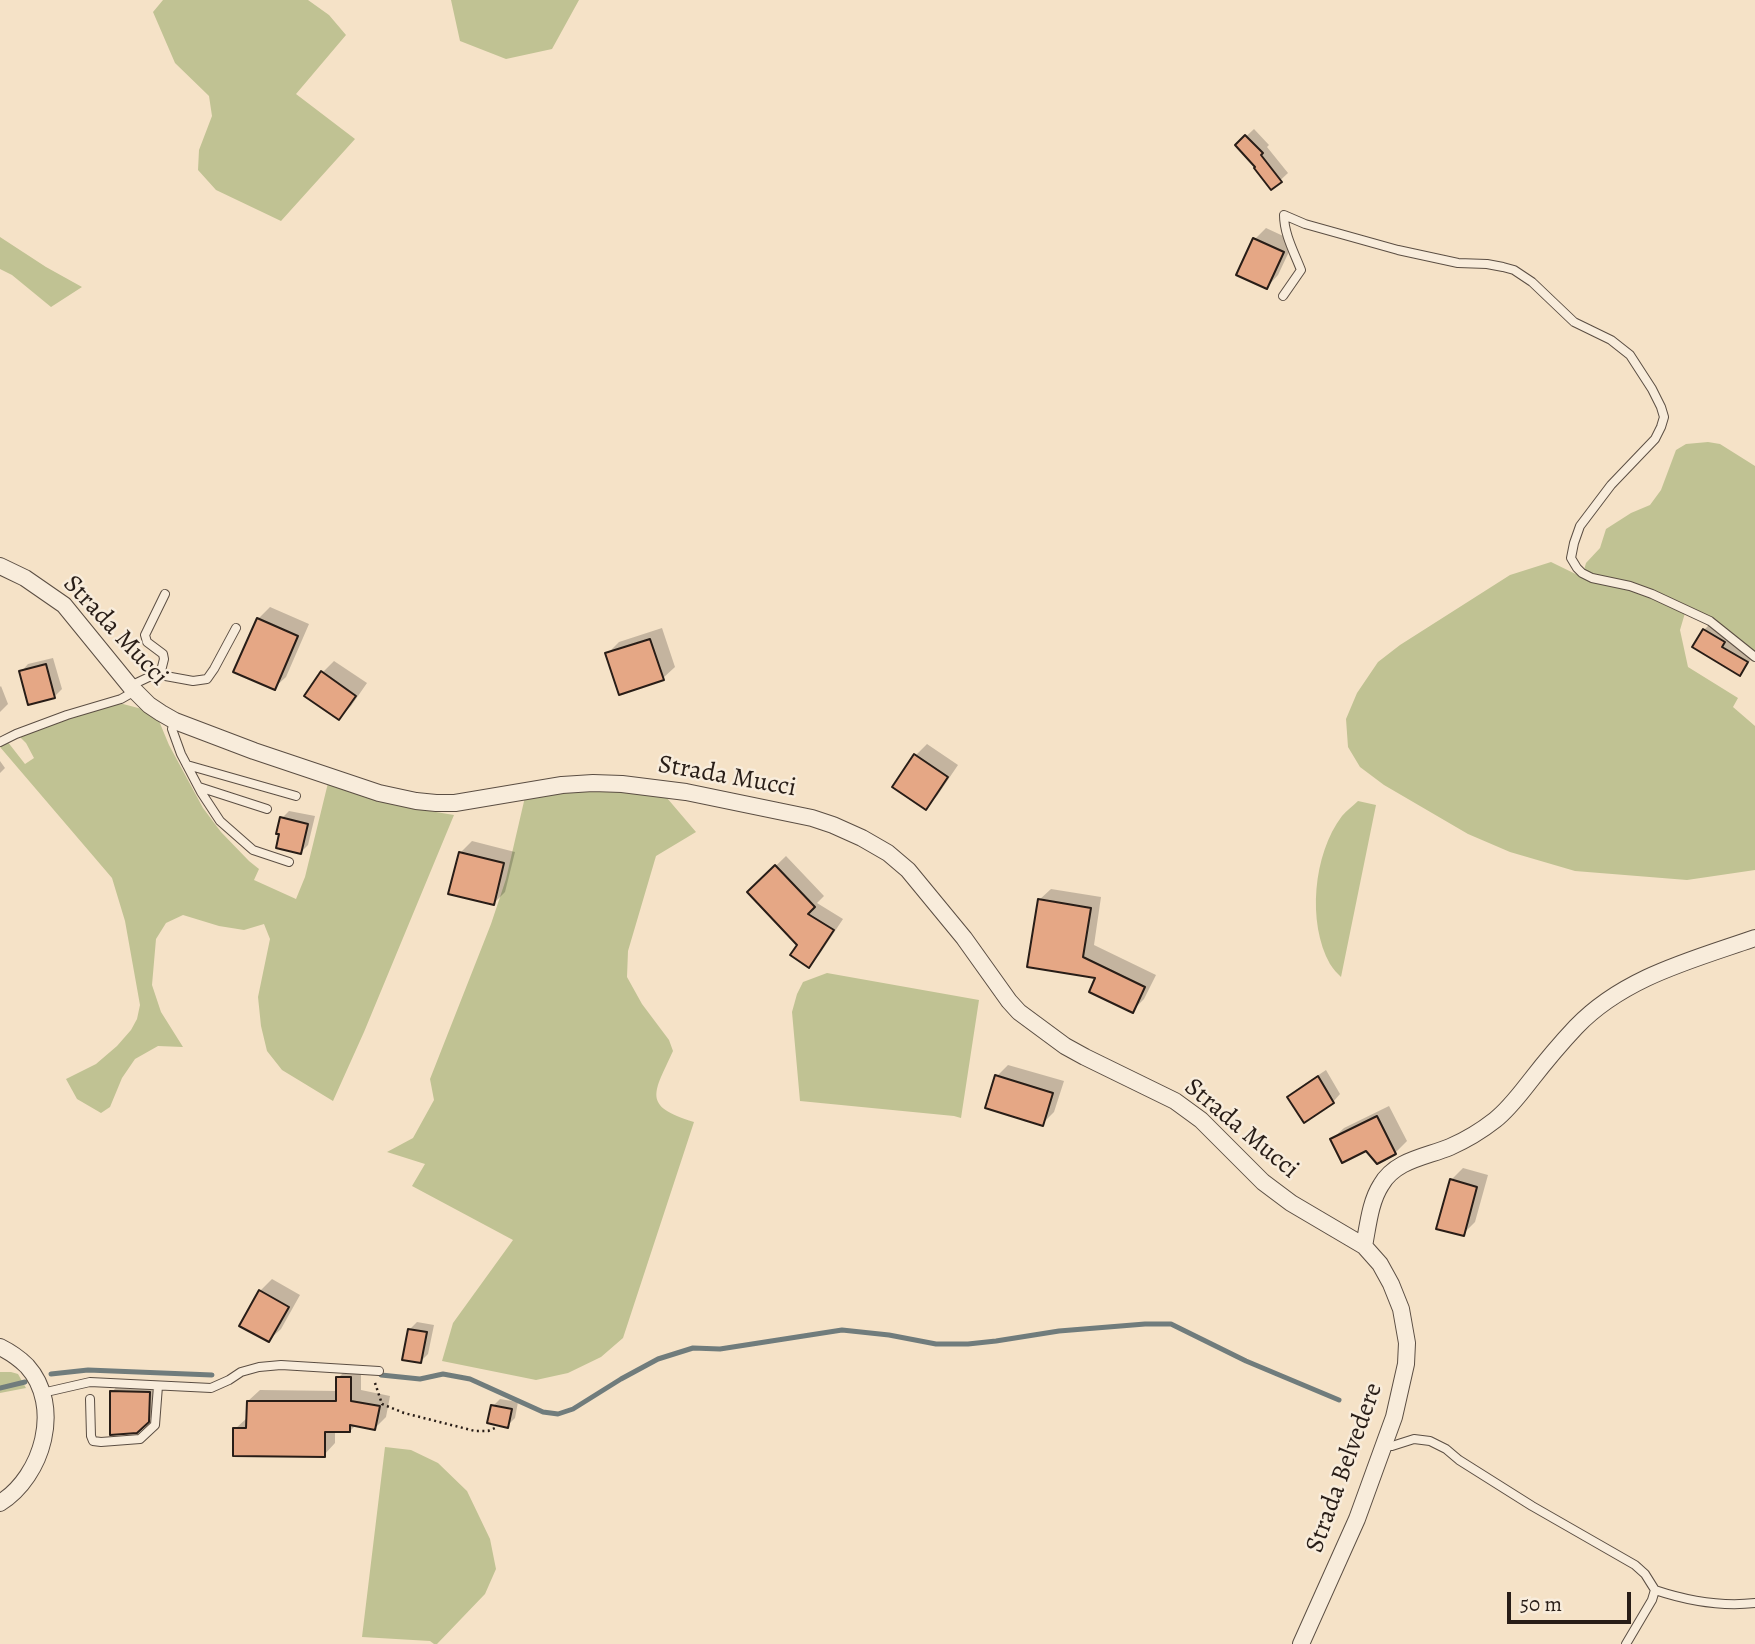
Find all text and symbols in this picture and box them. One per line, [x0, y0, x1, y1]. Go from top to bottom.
street label: Strada Mucci [56, 569, 174, 693]
street label: Strada Mucci [655, 749, 799, 805]
street label: Strada Mucci [1177, 1072, 1305, 1186]
street label: Strada Belvedere [1300, 1379, 1390, 1557]
scale bar [1510, 1578, 1634, 1622]
text: 50 m [1520, 1590, 1562, 1618]

